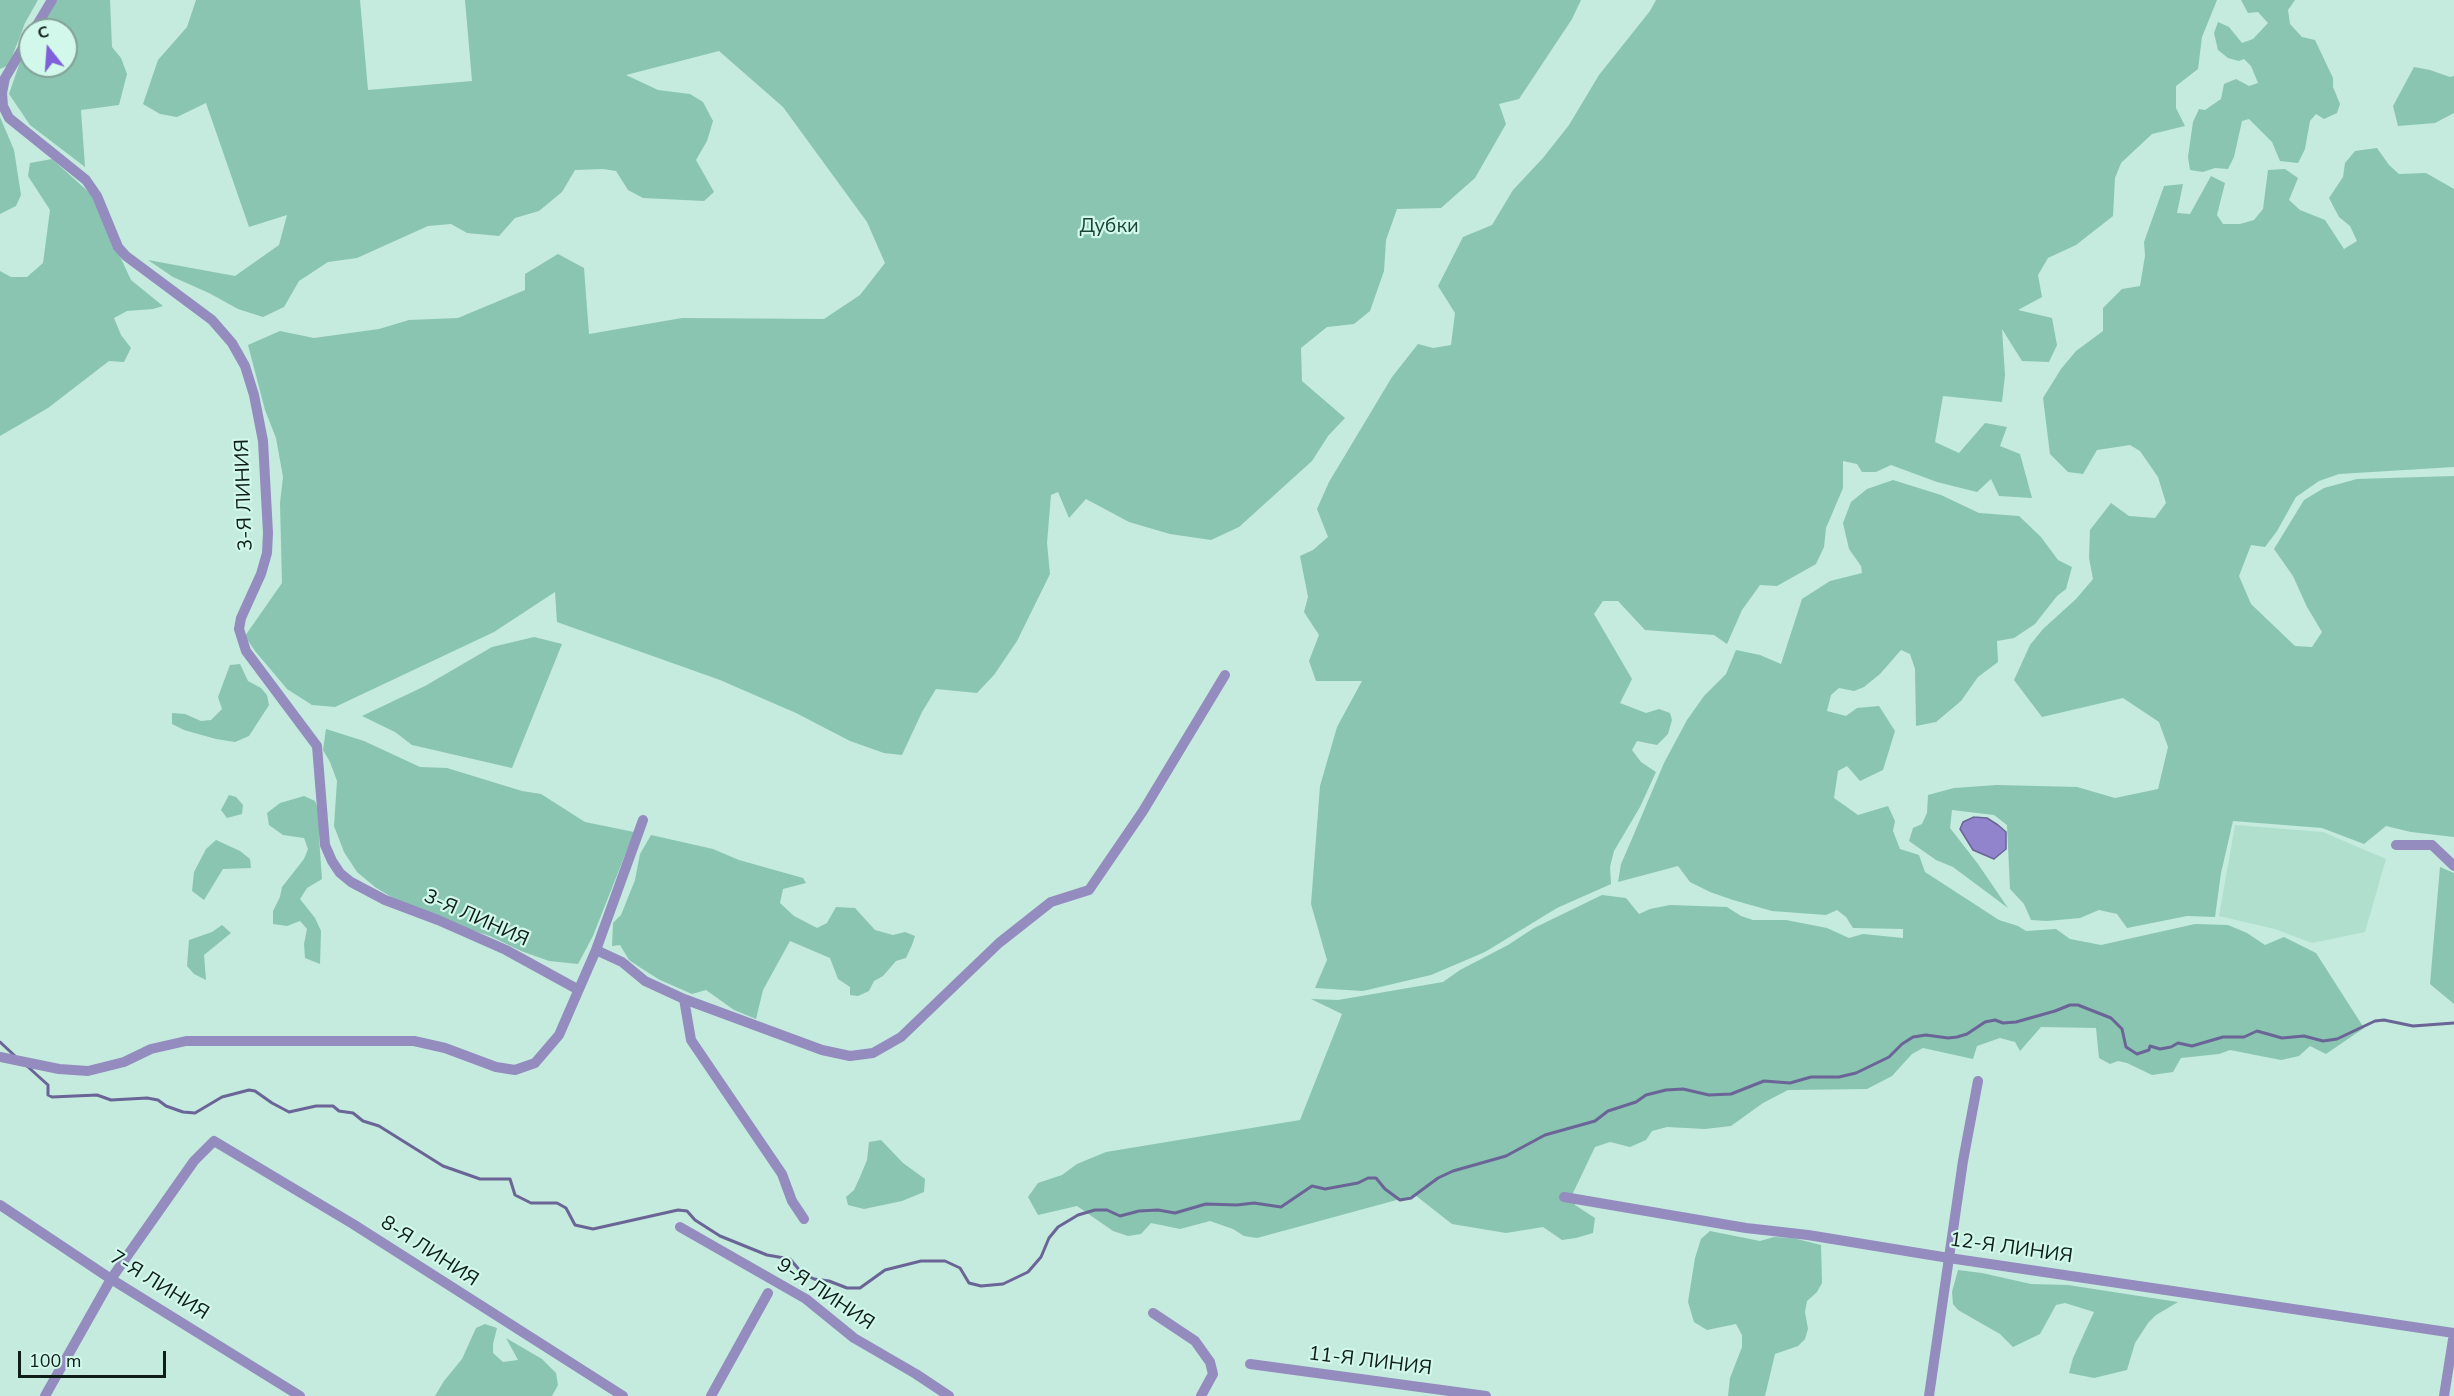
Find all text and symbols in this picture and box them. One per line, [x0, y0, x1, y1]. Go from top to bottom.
north arrow [18, 18, 78, 78]
text: С [35, 21, 52, 45]
park label: Дубки [1079, 215, 1139, 239]
street label: 3-Я ЛИНИЯ [231, 439, 259, 551]
street label: 3-Я ЛИНИЯ [420, 885, 532, 953]
street label: 8-Я ЛИНИЯ [375, 1211, 483, 1293]
street label: 12-Я ЛИНИЯ [1948, 1228, 2074, 1270]
street label: 7-Я ЛИНИЯ [105, 1246, 213, 1326]
street label: 9-Я ЛИНИЯ [772, 1254, 878, 1336]
scale bar [21, 1339, 170, 1377]
street label: 11-Я ЛИНИЯ [1307, 1343, 1433, 1381]
text: 100 m [29, 1349, 81, 1373]

